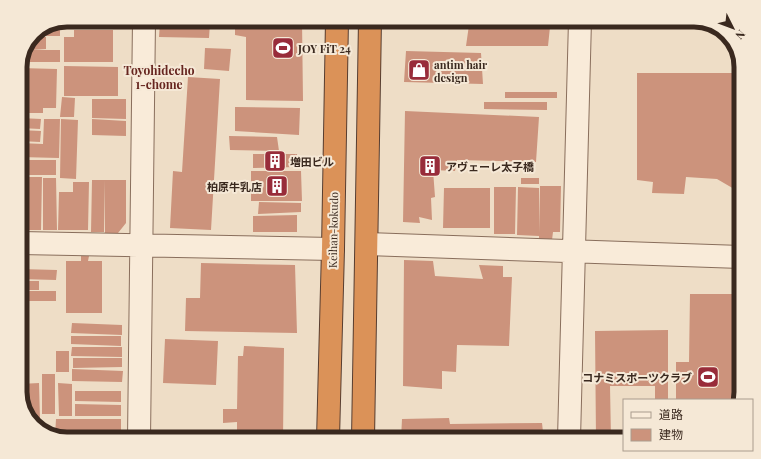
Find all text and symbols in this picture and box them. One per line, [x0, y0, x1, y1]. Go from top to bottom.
north arrow [713, 8, 753, 48]
text: N [733, 27, 749, 43]
sports icon: JOY FiT 24 [270, 35, 296, 61]
place label: JOY FiT 24 [297, 41, 351, 56]
shop icon: antim hair design [406, 57, 432, 83]
place label: antim hair design [434, 57, 488, 85]
district label: Toyohidecho 1-chome [123, 62, 195, 92]
building icon: 増田ビル [262, 148, 288, 174]
building icon: アヴェーレ太子橋 [417, 153, 443, 179]
place label: 増田ビル [290, 154, 334, 169]
place label: アヴェーレ太子橋 [446, 159, 534, 174]
building icon: 柏原牛乳店 [264, 173, 290, 199]
place label: 柏原牛乳店 [207, 179, 262, 194]
street label: Keihan-kokudo [325, 192, 341, 268]
sports icon: コナミスポーツクラブ [695, 364, 721, 390]
place label: コナミスポーツクラブ [582, 370, 692, 385]
legend [623, 399, 753, 451]
text: 道路 [659, 406, 683, 422]
text: 建物 [659, 426, 683, 442]

